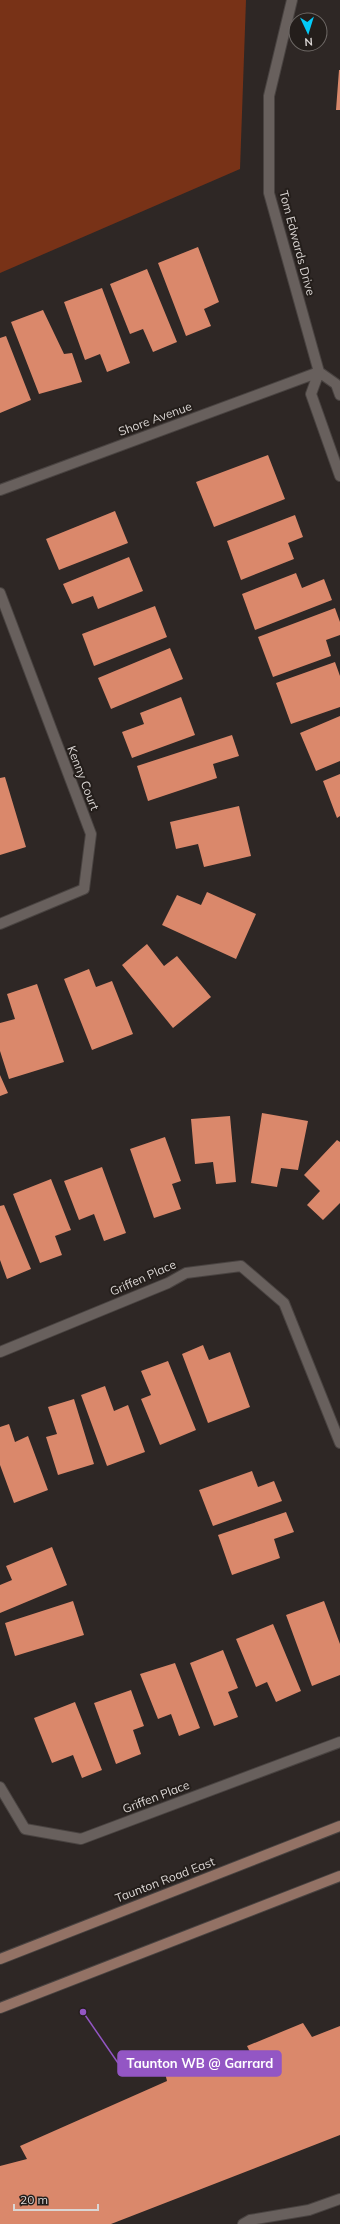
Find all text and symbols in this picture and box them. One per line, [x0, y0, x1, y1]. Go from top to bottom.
north arrow [288, 12, 328, 52]
text: N [304, 35, 313, 49]
street label: Tom Edwards Drive [276, 189, 319, 297]
street label: Shore Avenue [116, 398, 194, 439]
street label: Kenny Court [64, 743, 103, 812]
street label: Griffen Place [107, 1256, 178, 1299]
street label: Griffen Place [120, 1777, 191, 1816]
street label: Taunton Road East [113, 1854, 217, 1905]
callout: Taunton WB @ Garrard [118, 2051, 281, 2076]
text: Taunton WB @ Garrard [127, 2055, 273, 2071]
scale bar [14, 2186, 98, 2212]
text: 20 m [20, 2192, 48, 2207]

